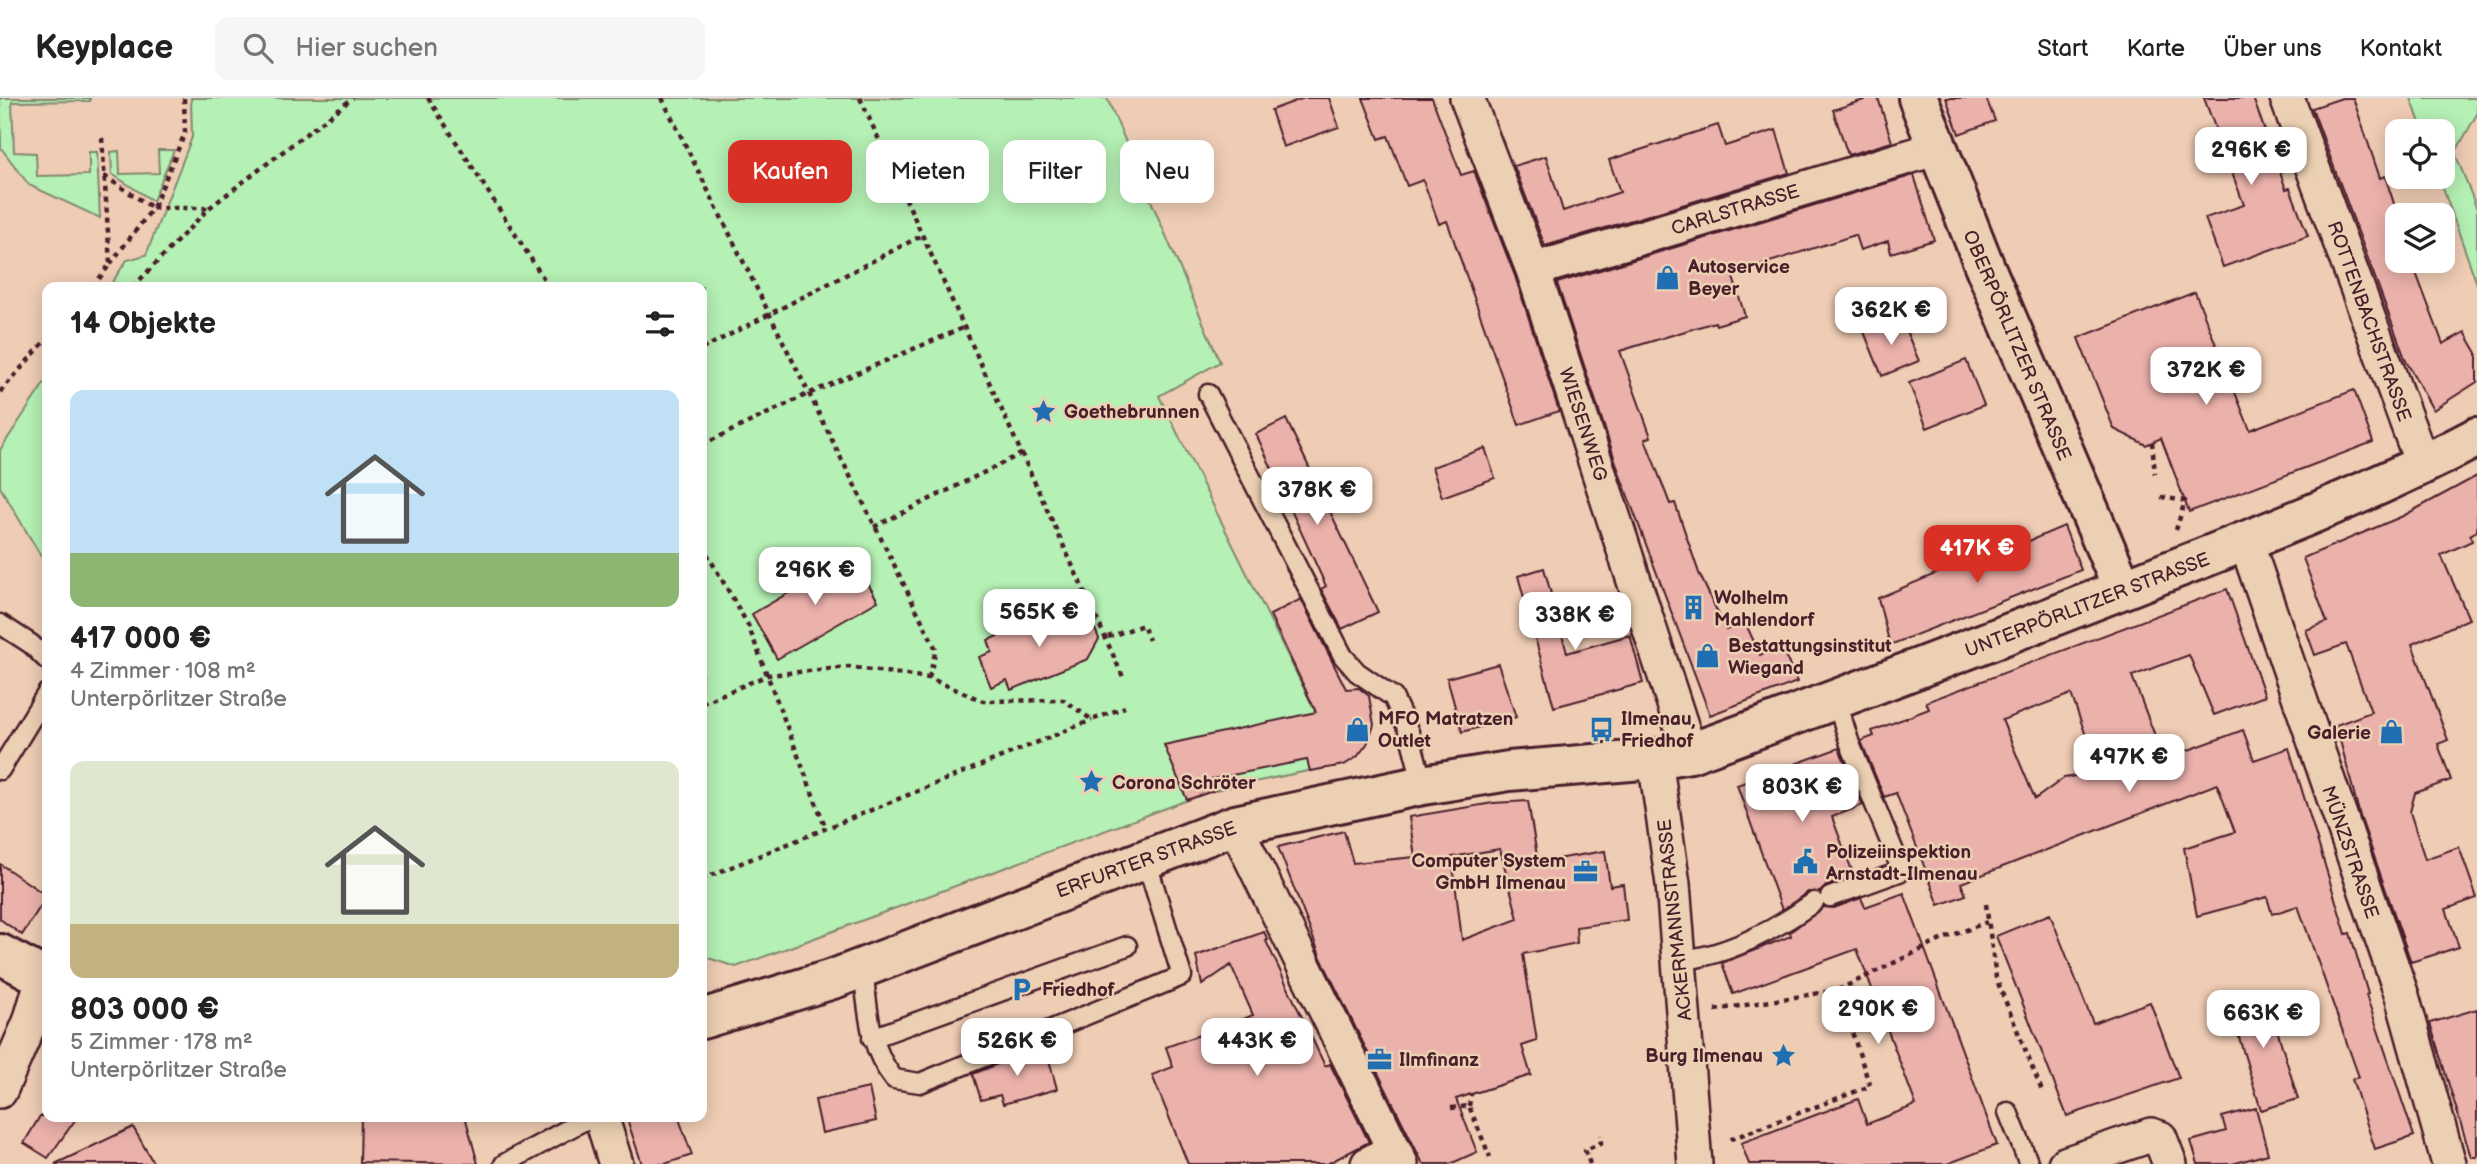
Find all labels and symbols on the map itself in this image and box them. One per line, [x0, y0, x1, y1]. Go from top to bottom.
pin: 296K € [2194, 127, 2308, 187]
street label: CARLSTRASSE [1669, 180, 1802, 241]
street label: ROTTENBACHSTRASSE [2322, 218, 2416, 425]
street label: OBERPÖRLITZER STRASSE [1958, 227, 2076, 464]
place label: Autoservice Beyer [1687, 256, 1790, 301]
shop icon: Autoservice Beyer [1654, 263, 1682, 291]
pin: 362K € [1834, 288, 1948, 347]
pin: 372K € [2149, 348, 2263, 407]
street label: WIESENWEG [1553, 365, 1612, 484]
place icon: Goethebrunnen [1030, 397, 1058, 425]
place label: Goethebrunnen [1064, 401, 1200, 424]
pin: 378K € [1260, 468, 1374, 527]
pin: 417K € [1920, 526, 2034, 585]
pin: 296K € [758, 547, 872, 607]
street label: UNTERPÖRLITZER STRASSE [1962, 548, 2213, 663]
place label: Wolhelm Mahlendorf [1714, 587, 1815, 632]
pin: 565K € [982, 589, 1096, 649]
pin: 338K € [1518, 592, 1632, 652]
building icon: Wolhelm Mahlendorf [1680, 594, 1708, 622]
place label: Bestattungsinstitut Wiegand [1728, 635, 1892, 680]
shop icon: Bestattungsinstitut Wiegand [1694, 642, 1722, 670]
place label: MFO Matratzen Outlet [1378, 708, 1513, 753]
place label: Ilmenau, Friedhof [1621, 708, 1696, 753]
shop icon: MFO Matratzen Outlet [1344, 715, 1372, 743]
bus stop icon: Ilmenau, Friedhof [1587, 715, 1615, 743]
shop icon: Galerie [2377, 718, 2405, 746]
place label: Galerie [2307, 722, 2371, 745]
pin: 497K € [2072, 734, 2186, 794]
pin: 803K € [1745, 764, 1859, 824]
place icon: Corona Schröter [1078, 768, 1106, 796]
place label: Corona Schröter [1112, 772, 1256, 795]
street label: MÜNZSTRASSE [2316, 783, 2383, 922]
street label: ERFURTER STRASSE [1053, 817, 1240, 904]
street label: ACKERMANNSTRASSE [1653, 818, 1698, 1022]
place label: Polizeiinspektion Arnstadt-Ilmenau [1825, 841, 1978, 886]
public building icon: Polizeiinspektion Arnstadt-Ilmenau [1792, 848, 1820, 876]
place label: Computer System GmbH Ilmenau [1411, 850, 1566, 895]
office icon: Computer System GmbH Ilmenau [1572, 857, 1600, 885]
parking icon: Friedhof [1008, 975, 1036, 1003]
place label: Friedhof [1042, 979, 1116, 1002]
pin: 290K € [1821, 986, 1935, 1046]
pin: 663K € [2206, 990, 2320, 1050]
pin: 526K € [960, 1018, 1074, 1078]
pin: 443K € [1200, 1018, 1314, 1078]
place icon: Burg Ilmenau [1769, 1041, 1797, 1069]
office icon: Ilmfinanz [1365, 1045, 1393, 1073]
place label: Burg Ilmenau [1645, 1045, 1763, 1068]
place label: Ilmfinanz [1399, 1049, 1479, 1072]

